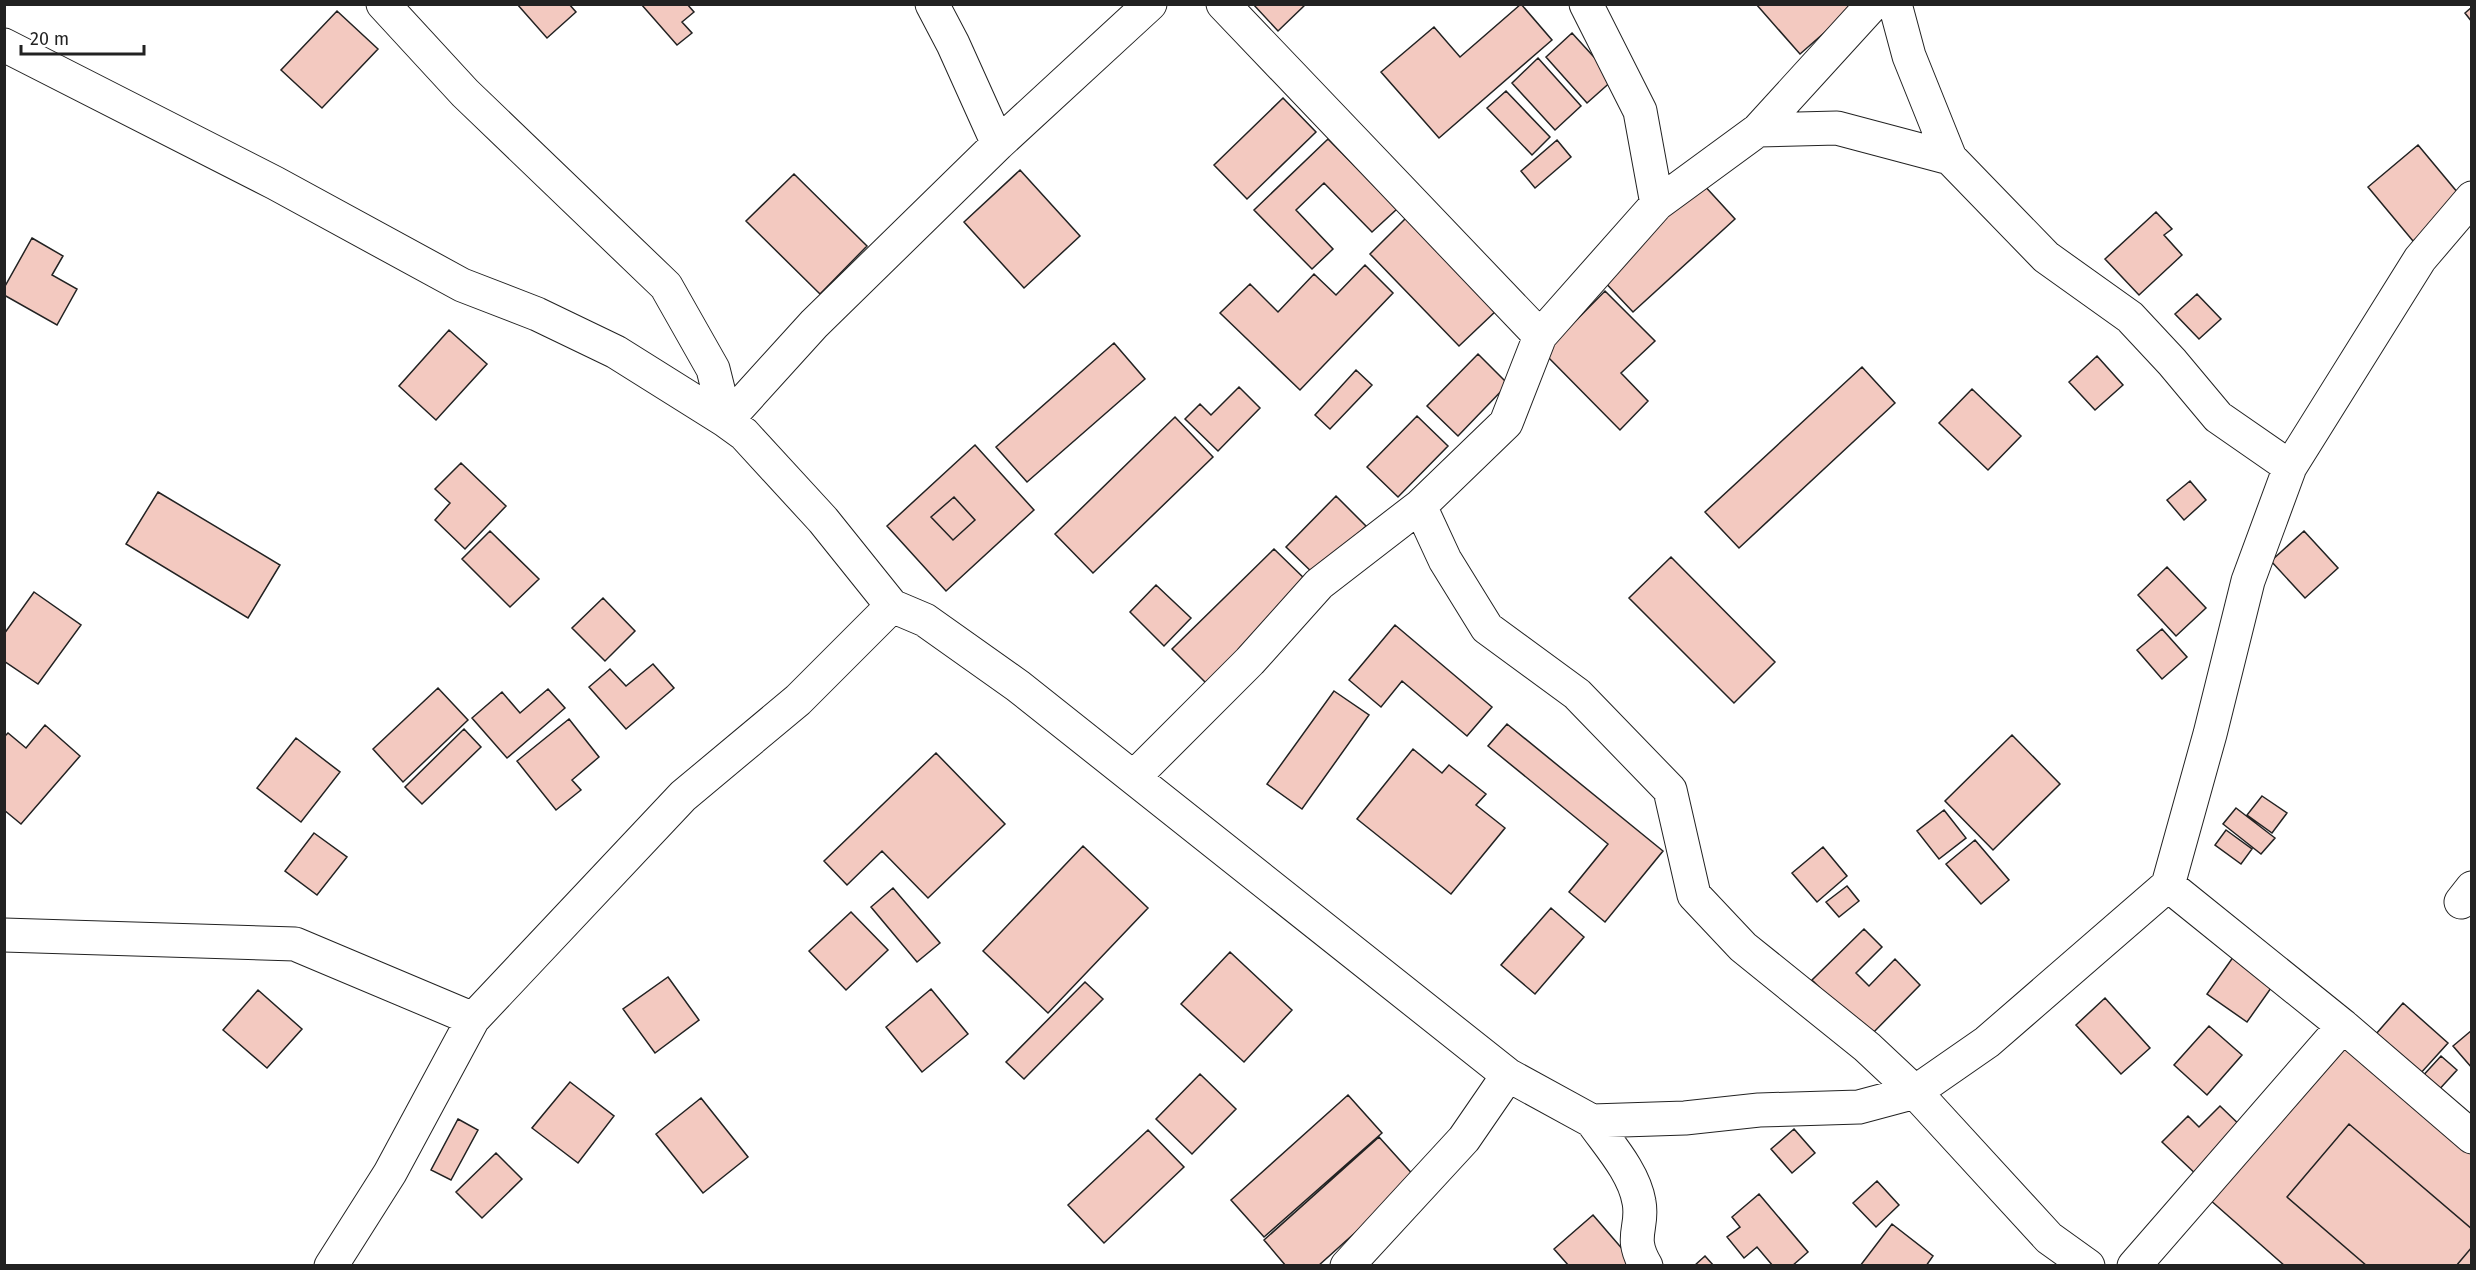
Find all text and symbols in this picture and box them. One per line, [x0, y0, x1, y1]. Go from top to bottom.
scale bar [21, 18, 144, 56]
text: 20 m [30, 28, 69, 50]

